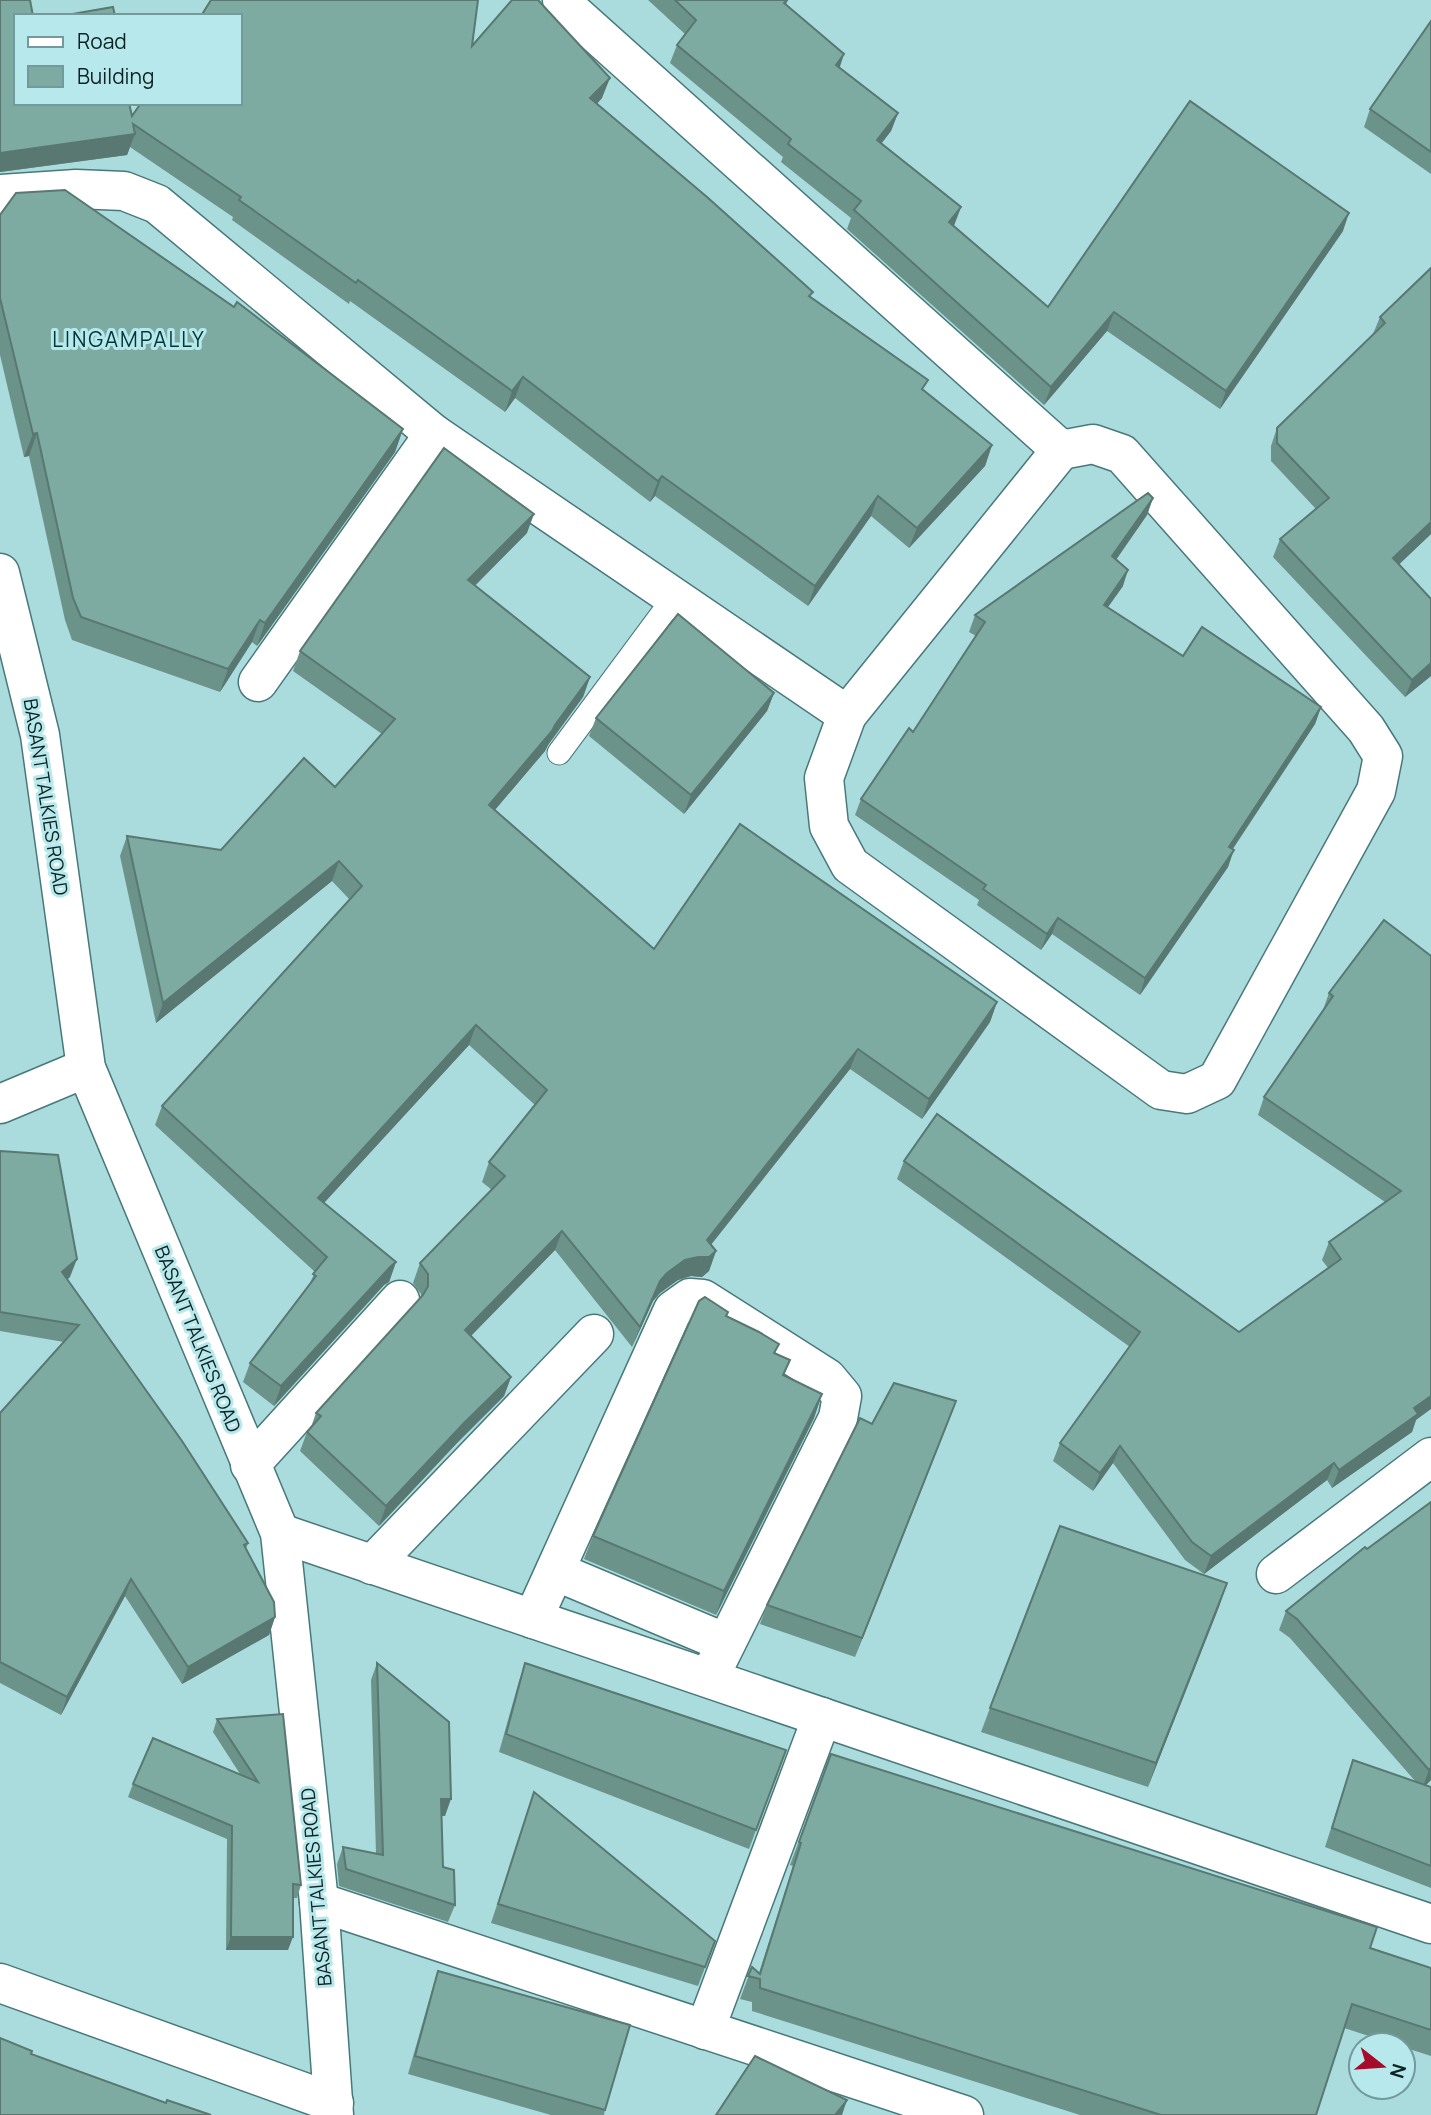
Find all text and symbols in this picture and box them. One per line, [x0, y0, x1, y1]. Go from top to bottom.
legend [14, 14, 242, 105]
text: Road [77, 27, 127, 55]
text: Building [77, 62, 154, 90]
district label: LINGAMPALLY [52, 325, 206, 353]
street label: BASANT TALKIES ROAD [18, 697, 74, 897]
street label: BASANT TALKIES ROAD [149, 1242, 247, 1436]
street label: BASANT TALKIES ROAD [294, 1787, 338, 1987]
north arrow [1347, 2031, 1417, 2101]
text: N [1384, 2061, 1413, 2081]

